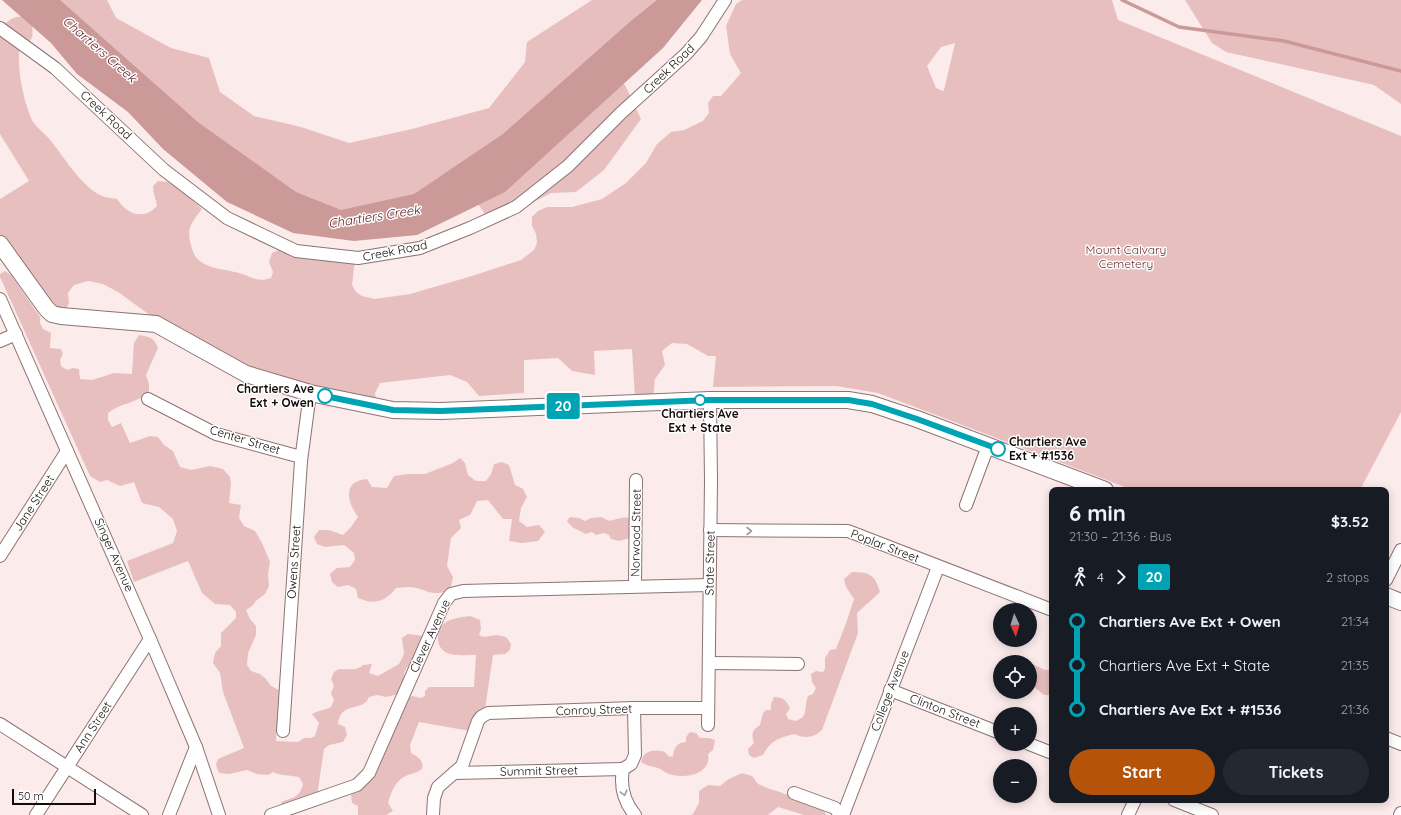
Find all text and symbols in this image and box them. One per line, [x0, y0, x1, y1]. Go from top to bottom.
water label: Chartiers Creek [60, 13, 141, 86]
street label: Creek Road [640, 41, 697, 97]
street label: Creek Road [77, 87, 135, 142]
water label: Chartiers Creek [327, 201, 422, 231]
street label: Creek Road [361, 237, 428, 264]
park label: Mount Calvary Cemetery [1086, 242, 1166, 271]
place label: Chartiers Ave Ext + Owen [236, 381, 314, 410]
marker: Chartiers Ave Ext + Owen [317, 388, 333, 404]
line badge: 20 [545, 393, 581, 419]
marker: Chartiers Ave Ext + State [694, 394, 706, 406]
text: 20 [555, 397, 571, 415]
place label: Chartiers Ave Ext + State [661, 406, 739, 435]
street label: Center Street [208, 422, 282, 457]
place label: Chartiers Ave Ext + #1536 [1009, 434, 1087, 463]
marker: Chartiers Ave Ext + #1536 [990, 441, 1006, 457]
street label: Jane Street [10, 472, 57, 534]
street label: Norwood Street [627, 489, 644, 577]
text: 6 min [1069, 499, 1126, 527]
text: $3.52 [1331, 512, 1369, 531]
street label: Singer Avenue [91, 516, 138, 594]
street label: Owens Street [283, 525, 304, 599]
street label: Poplar Street [849, 526, 922, 565]
one-way arrow [746, 527, 752, 535]
text: 21:30 – 21:36 · Bus [1069, 528, 1172, 544]
street label: State Street [701, 530, 718, 596]
icon: walk [1069, 566, 1091, 588]
icon: forward [1110, 566, 1132, 588]
text: 20 [1146, 568, 1162, 586]
text: 4 [1097, 569, 1104, 585]
text: 2 stops [1326, 569, 1369, 585]
street label: Clever Avenue [406, 597, 453, 675]
north arrow [993, 603, 1037, 647]
map controls [993, 603, 1037, 803]
text: Chartiers Ave Ext + Owen [1099, 612, 1281, 631]
text: 21:34 [1341, 613, 1369, 629]
street label: College Avenue [867, 648, 912, 733]
button: locate [993, 655, 1037, 699]
text: Chartiers Ave Ext + State [1099, 656, 1270, 675]
text: 21:35 [1341, 657, 1369, 673]
street label: Clinton Street [908, 690, 983, 731]
street label: Ann Street [71, 698, 115, 755]
text: Chartiers Ave Ext + #1536 [1099, 700, 1281, 719]
street label: Conroy Street [555, 701, 632, 718]
text: 21:36 [1341, 701, 1369, 717]
button: + [993, 707, 1037, 751]
button: Start [1069, 749, 1215, 795]
button: Tickets [1223, 749, 1369, 795]
button: − [993, 759, 1037, 803]
street label: Summit Street [500, 762, 578, 779]
scale bar [12, 787, 96, 806]
text: 50 m [18, 789, 44, 803]
one-way arrow [620, 790, 628, 797]

